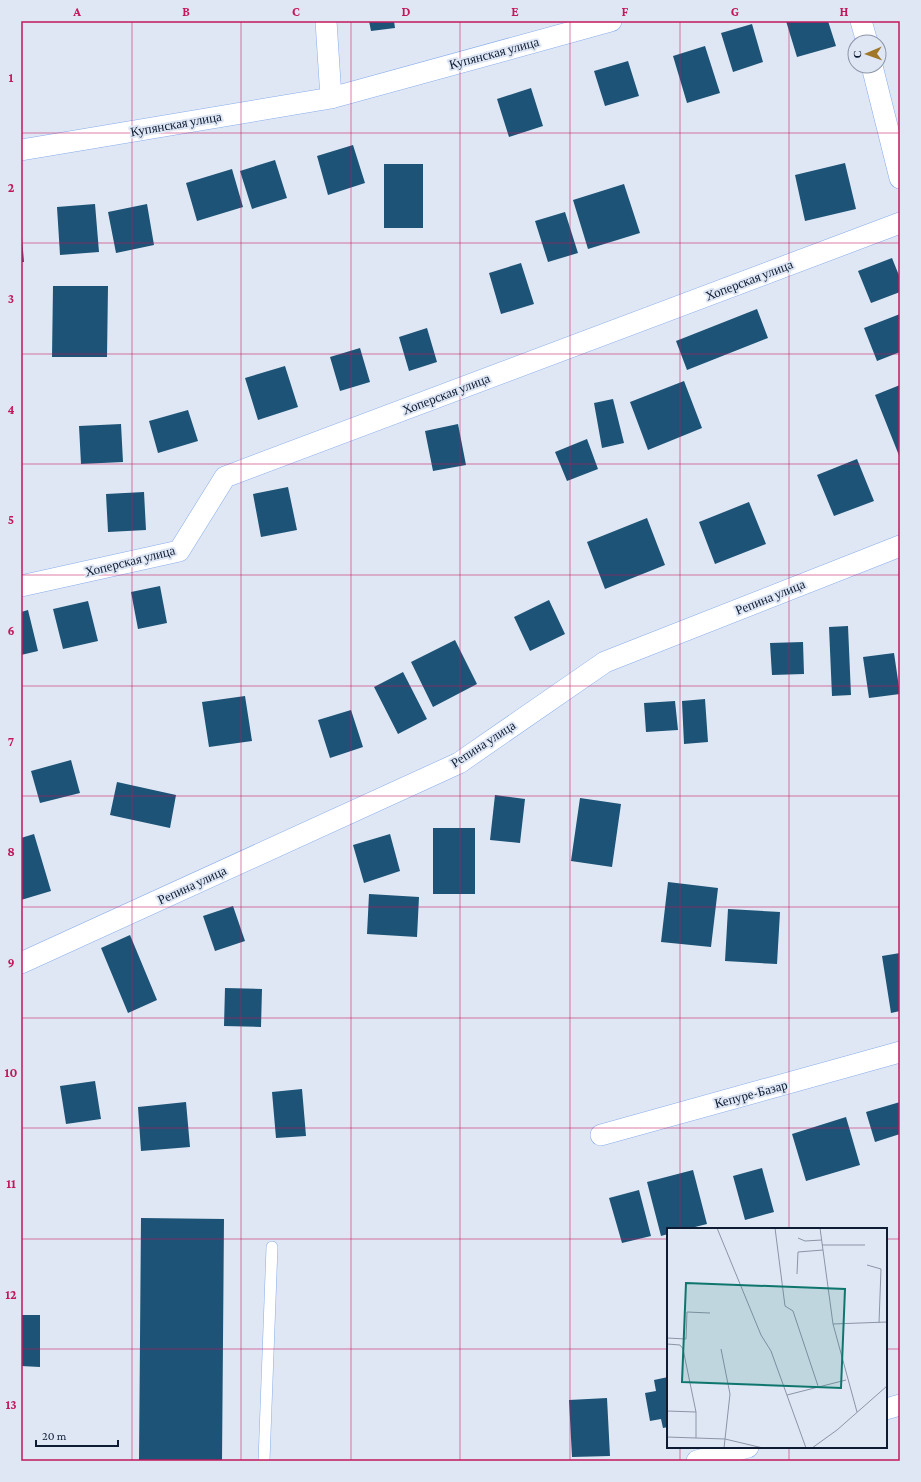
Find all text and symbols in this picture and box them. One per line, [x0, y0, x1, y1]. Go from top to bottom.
text: A [72, 4, 81, 19]
text: B [182, 4, 190, 19]
text: C [292, 4, 300, 19]
text: D [402, 4, 411, 19]
text: E [511, 4, 519, 19]
text: F [622, 4, 629, 19]
text: G [731, 4, 739, 19]
text: H [840, 4, 849, 19]
street label: Купянская улица [447, 34, 541, 72]
north arrow [847, 34, 887, 74]
text: С [851, 50, 863, 59]
text: 1 [9, 70, 14, 85]
street label: Купянская улица [129, 109, 223, 139]
text: 2 [8, 180, 15, 195]
street label: Хоперская улица [703, 256, 795, 304]
text: 3 [8, 291, 14, 306]
street label: Хоперская улица [400, 370, 492, 418]
text: 4 [7, 402, 15, 417]
text: 5 [8, 512, 14, 527]
street label: Хоперская улица [83, 542, 177, 579]
street label: Репина улица [733, 576, 807, 618]
text: 6 [7, 623, 15, 638]
street label: Репина улица [448, 717, 518, 770]
text: 7 [8, 734, 14, 749]
text: 8 [7, 844, 15, 859]
street label: Репина улица [155, 862, 229, 907]
text: 9 [7, 955, 15, 970]
text: 10 [5, 1065, 17, 1080]
street label: Кепуре-Базар [713, 1077, 789, 1111]
text: 11 [6, 1176, 16, 1191]
inset map [667, 1228, 887, 1448]
text: 12 [5, 1287, 17, 1302]
text: 13 [5, 1397, 17, 1412]
scale bar [36, 1422, 118, 1448]
text: 20 m [42, 1429, 67, 1443]

